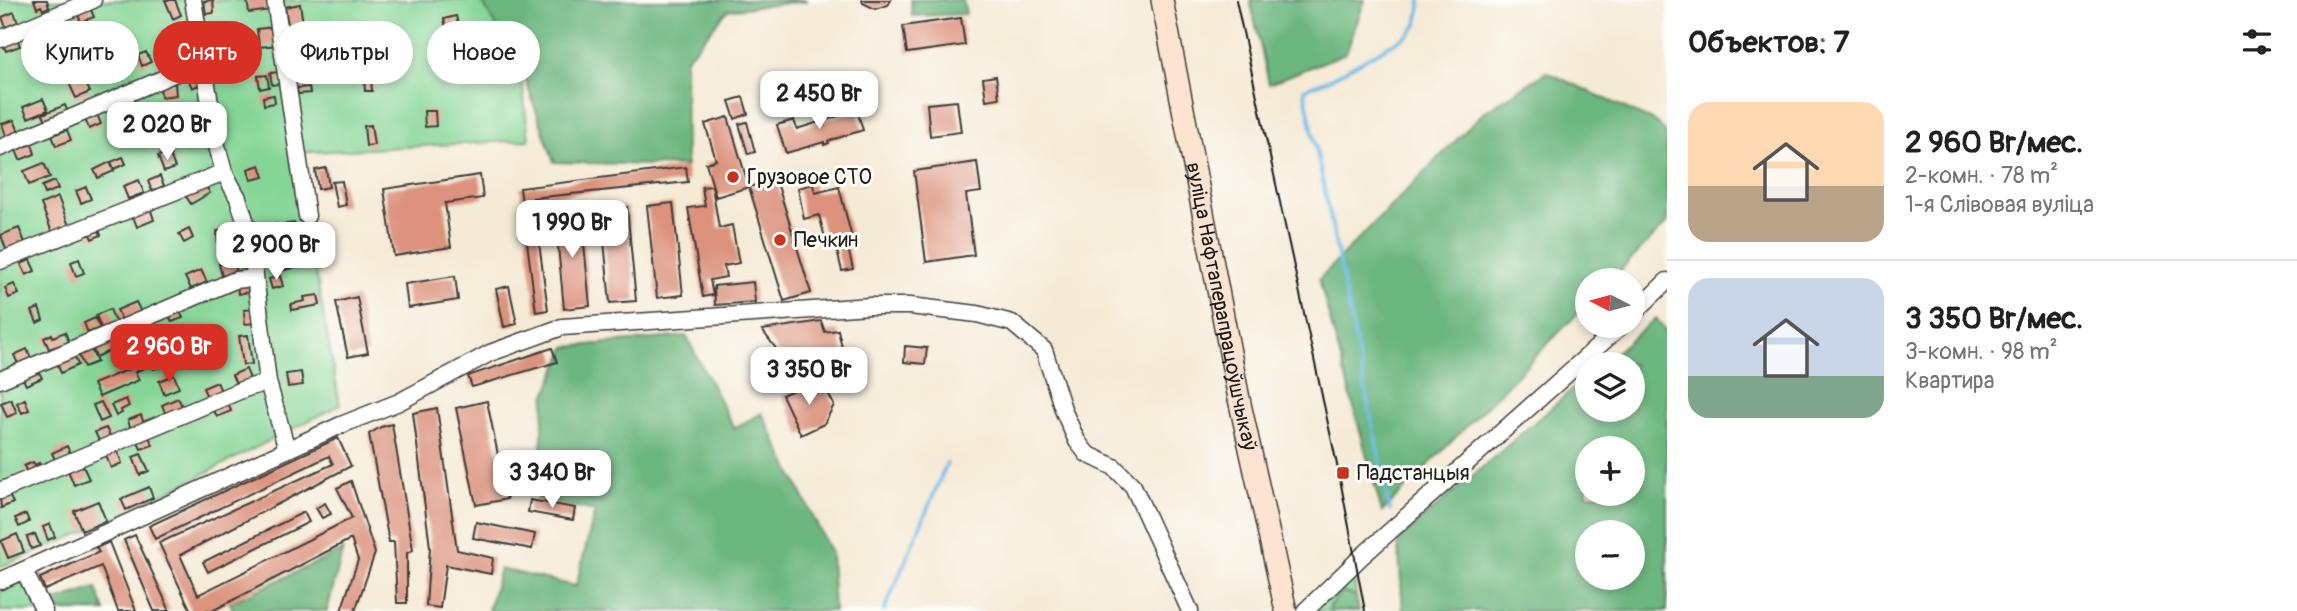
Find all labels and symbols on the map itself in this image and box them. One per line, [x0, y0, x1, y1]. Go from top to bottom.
pin: 2 450 Br [747, 72, 891, 131]
pin: 2 020 Br [95, 102, 239, 162]
street label: вуліца Нафтаперапрацоўшчыкаў [1180, 160, 1263, 453]
place label: Грузовое СТО [747, 164, 872, 191]
marker: Грузовое СТО [725, 169, 741, 185]
pin: 1 990 Br [500, 201, 644, 260]
pin: 2 900 Br [204, 222, 348, 282]
place label: Печкин [794, 227, 858, 254]
marker: Печкин [772, 232, 788, 248]
north arrow [1575, 268, 1645, 338]
pin: 2 960 Br [97, 324, 241, 384]
pin: 3 350 Br [737, 348, 881, 407]
pin: 3 340 Br [480, 450, 624, 510]
place label: Падстанцыя [1357, 460, 1470, 487]
marker: Падстанцыя [1335, 465, 1351, 481]

